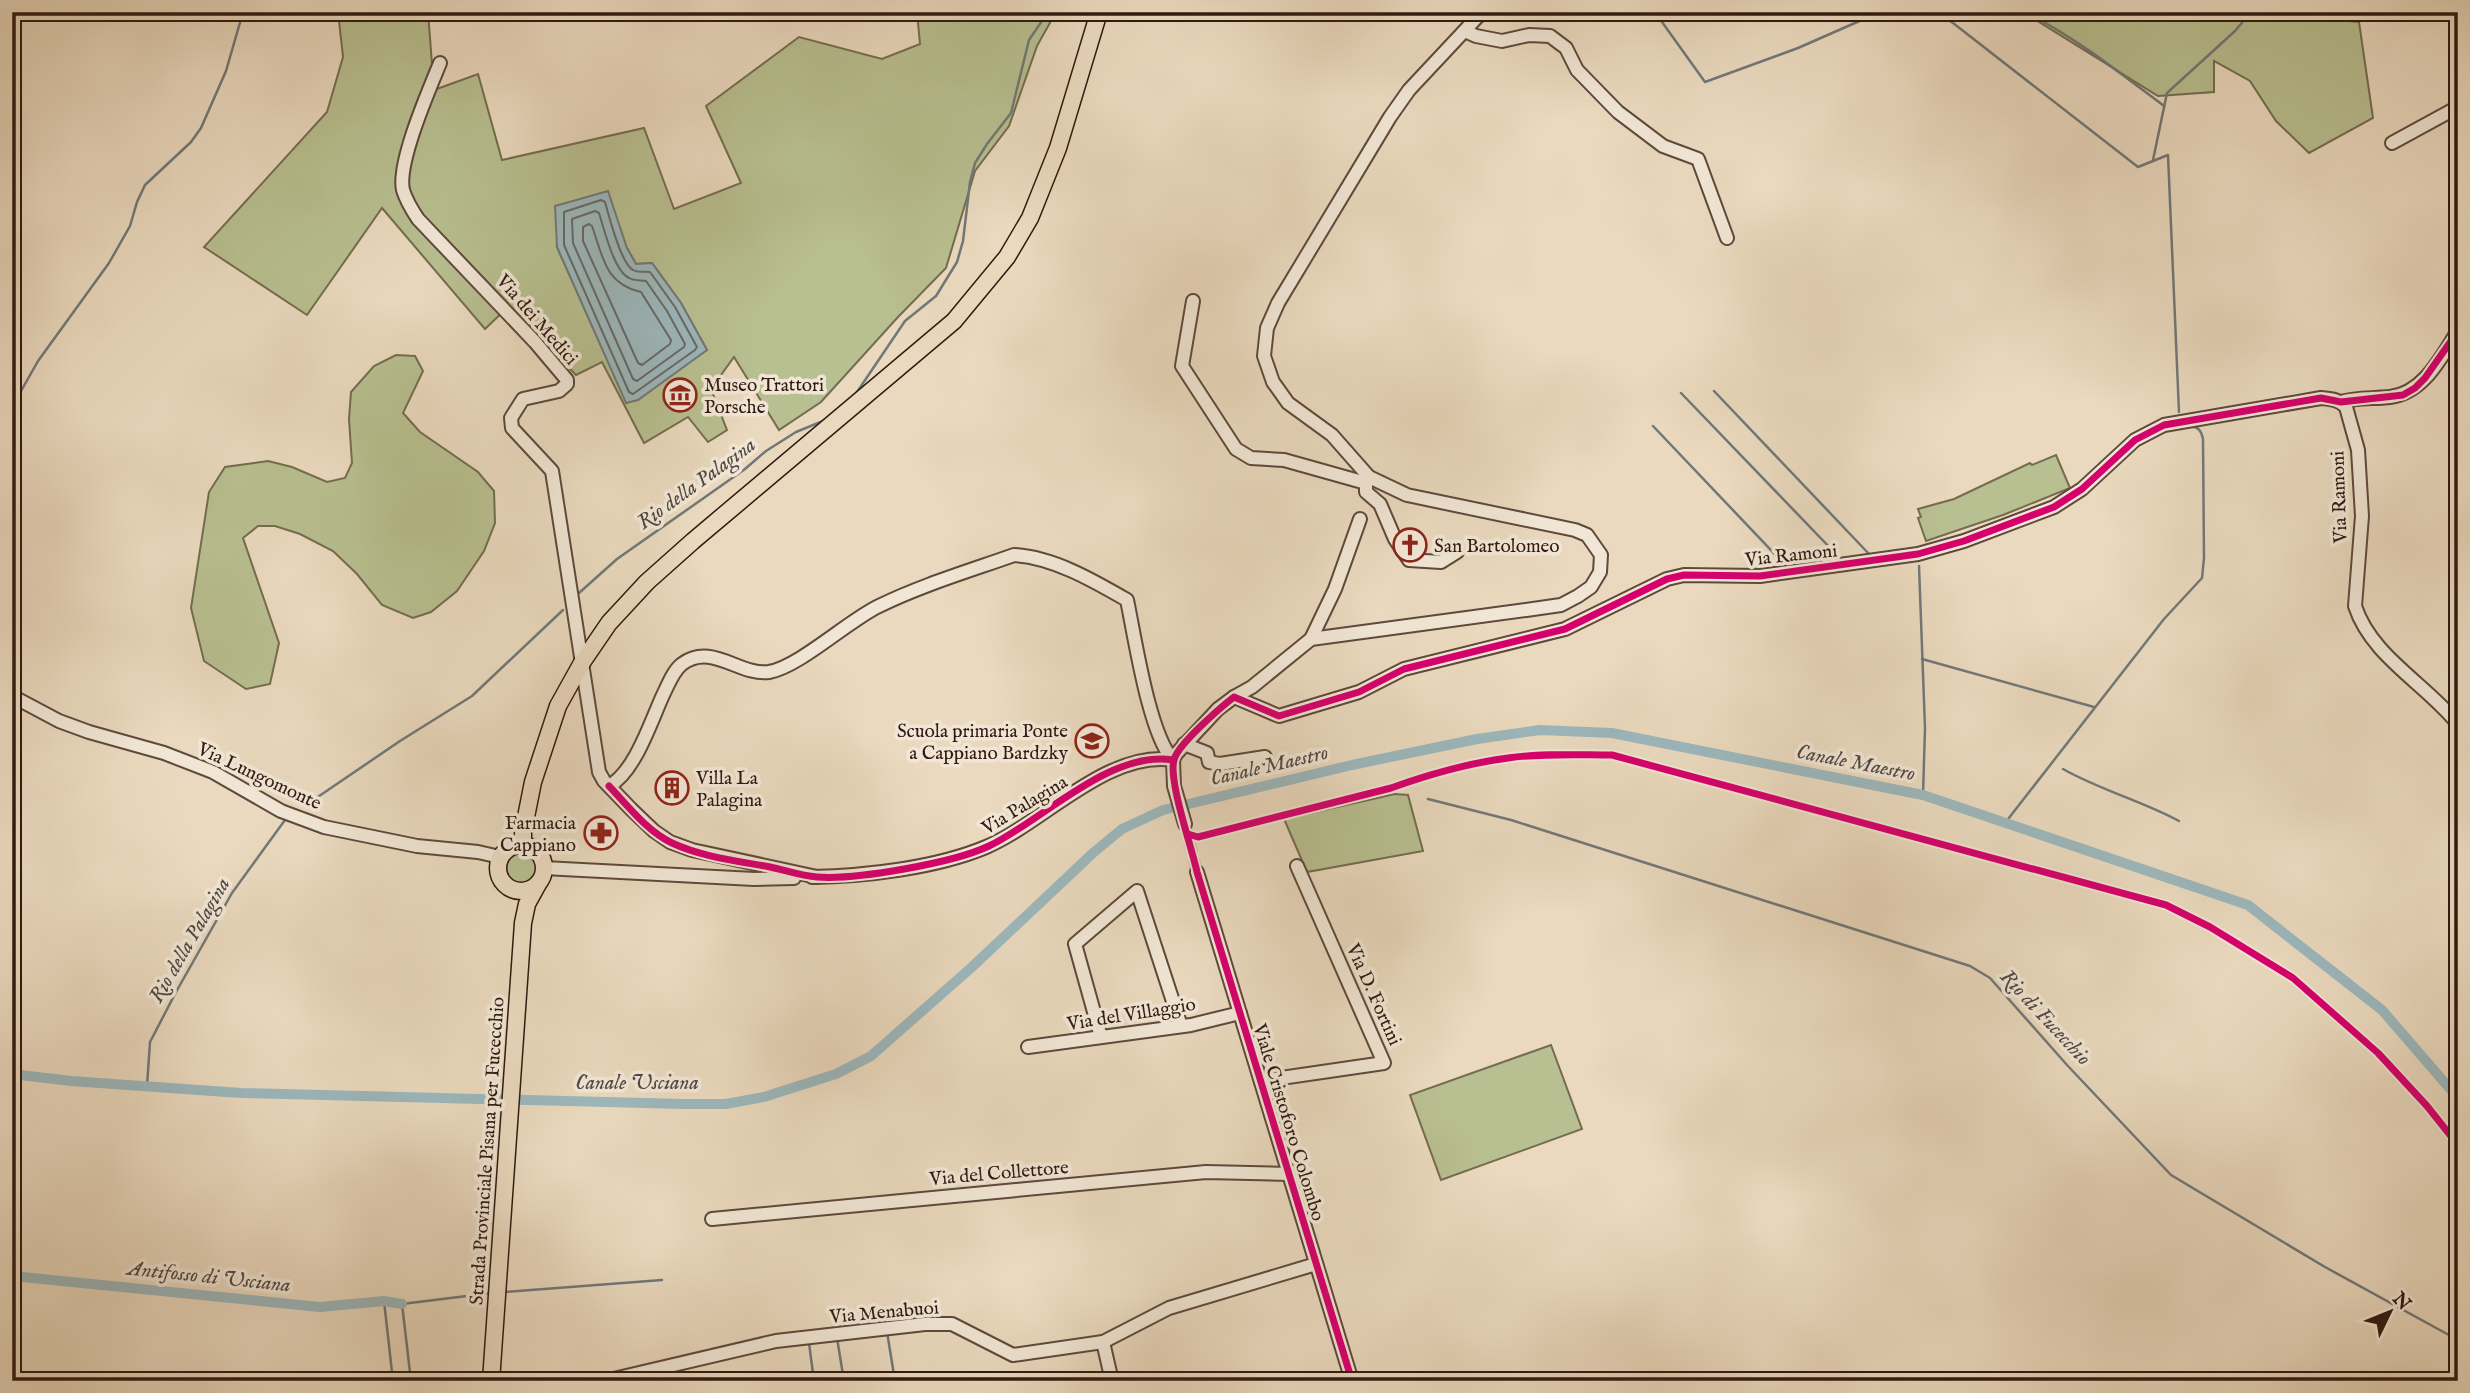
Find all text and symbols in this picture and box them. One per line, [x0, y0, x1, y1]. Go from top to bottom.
street label: Via dei Medici [490, 269, 583, 371]
place label: Museo Trattori Porsche [704, 374, 824, 420]
museum icon: Museo Trattori Porsche [661, 376, 699, 414]
water label: Rio della Palagina [632, 432, 762, 536]
street label: Via Ramoni [2326, 450, 2354, 545]
church icon: San Bartolomeo [1391, 526, 1429, 564]
place label: San Bartolomeo [1434, 535, 1560, 559]
street label: Via Ramoni [1743, 539, 1838, 573]
place label: Scuola primaria Ponte a Cappiano Bardzky [897, 720, 1069, 766]
school or university icon: Scuola primaria Ponte a Cappiano Bardzky [1073, 722, 1111, 760]
street label: Via Lungomonte [192, 737, 325, 816]
water label: Canale Maestro [1794, 739, 1917, 788]
water label: Canale Maestro [1208, 740, 1331, 793]
place label: Villa La Palagina [695, 767, 763, 813]
building icon: Villa La Palagina [653, 769, 691, 807]
street label: Via Palagina [977, 770, 1073, 841]
place label: Farmacia Cappiano [500, 812, 577, 858]
pharmacy icon: Farmacia Cappiano [582, 814, 620, 852]
water label: Rio della Palagina [144, 873, 237, 1008]
street label: Via D. Fortini [1340, 939, 1406, 1049]
water label: Rio di Fucecchio [1993, 964, 2096, 1072]
street label: Via del Villaggio [1064, 993, 1197, 1037]
street label: Strada Provinciale Pisana per Fucecchio [465, 996, 511, 1306]
street label: Viale Cristoforo Colombo [1246, 1020, 1330, 1224]
water label: Canale Usciana [575, 1070, 699, 1097]
street label: Via del Collettore [928, 1156, 1070, 1192]
water label: Antifosso di Usciana [124, 1255, 292, 1299]
north arrow [2354, 1278, 2424, 1348]
text: N [2386, 1287, 2416, 1316]
street label: Via Menabuoi [827, 1296, 940, 1330]

